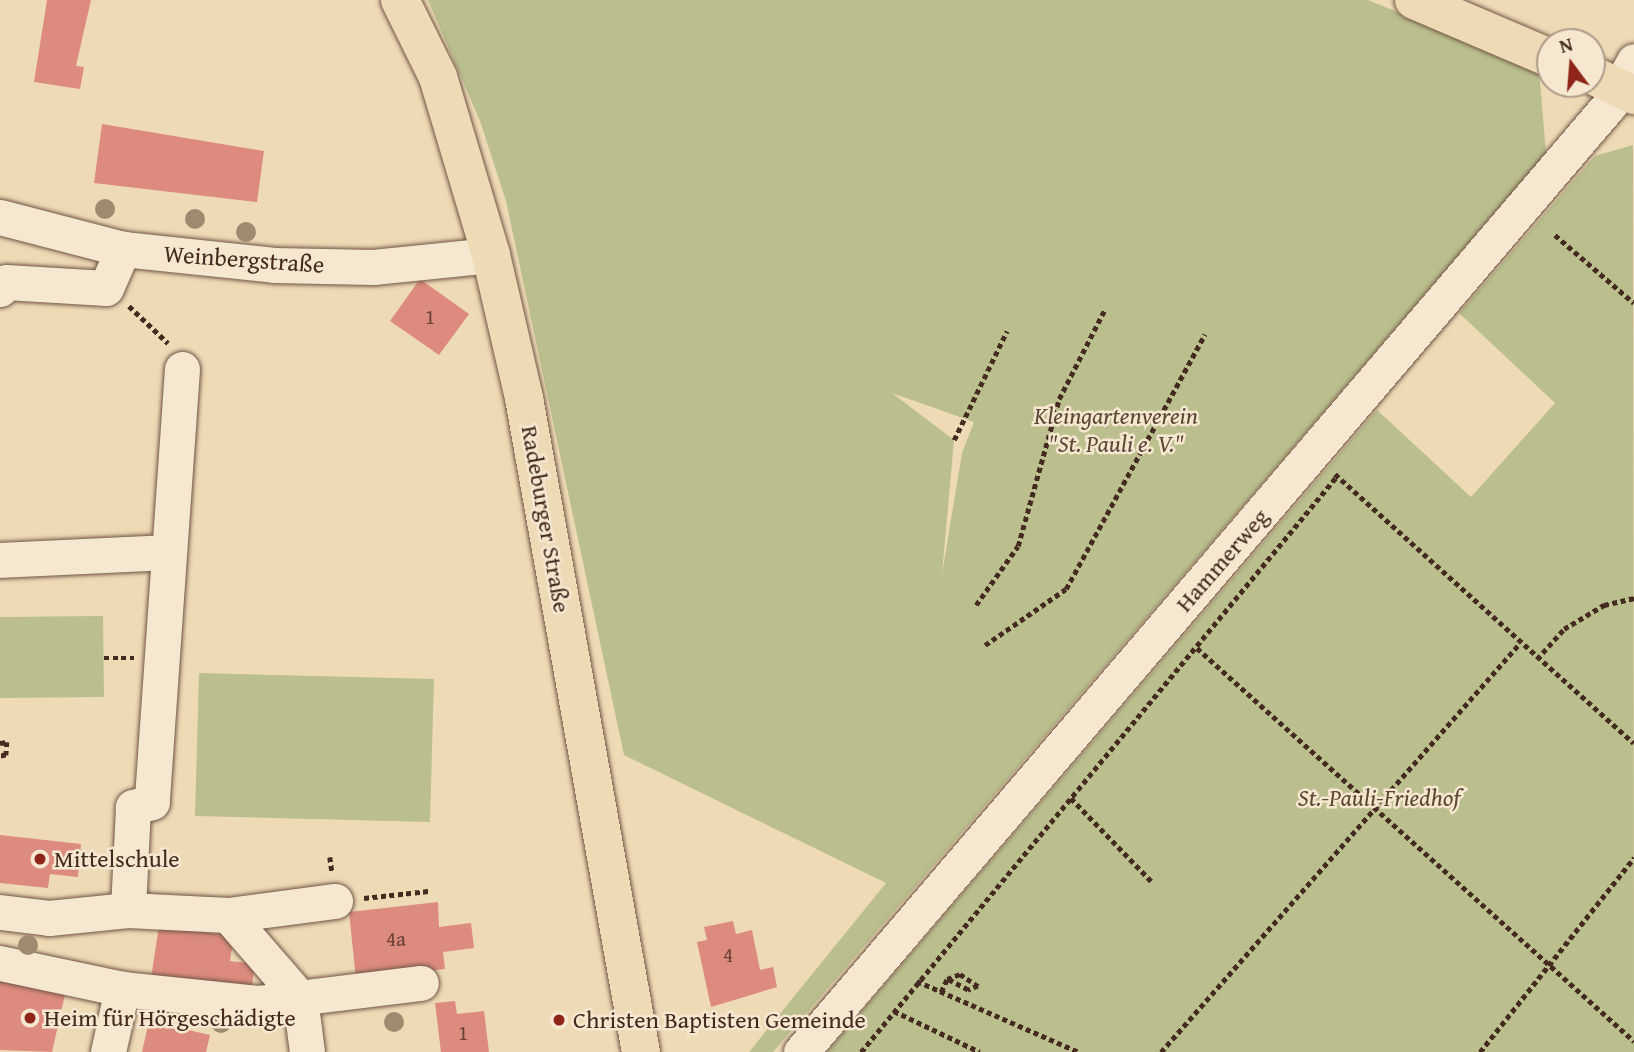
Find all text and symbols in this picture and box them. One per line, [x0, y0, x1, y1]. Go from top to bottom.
north arrow [1536, 28, 1606, 98]
text: N [1556, 30, 1576, 60]
street label: Weinbergstraße [163, 239, 325, 279]
house number: 1 [425, 304, 435, 330]
park label: Kleingartenverein "St. Pauli e. V." [1034, 402, 1198, 458]
street label: Radeburger Straße [515, 423, 577, 615]
street label: Hammerweg [1169, 502, 1275, 618]
park label: St.-Pauli-Friedhof [1298, 784, 1460, 812]
place label: Mittelschule [54, 845, 180, 873]
marker: Mittelschule [32, 851, 48, 867]
house number: 4a [386, 926, 406, 952]
house number: 4 [723, 942, 733, 968]
place label: Heim für Hörgeschädigte [44, 1004, 296, 1032]
place label: Christen Baptisten Gemeinde [573, 1006, 866, 1034]
marker: Heim für Hörgeschädigte [22, 1010, 38, 1026]
marker: Christen Baptisten Gemeinde [551, 1012, 567, 1028]
house number: 1 [458, 1020, 468, 1046]

